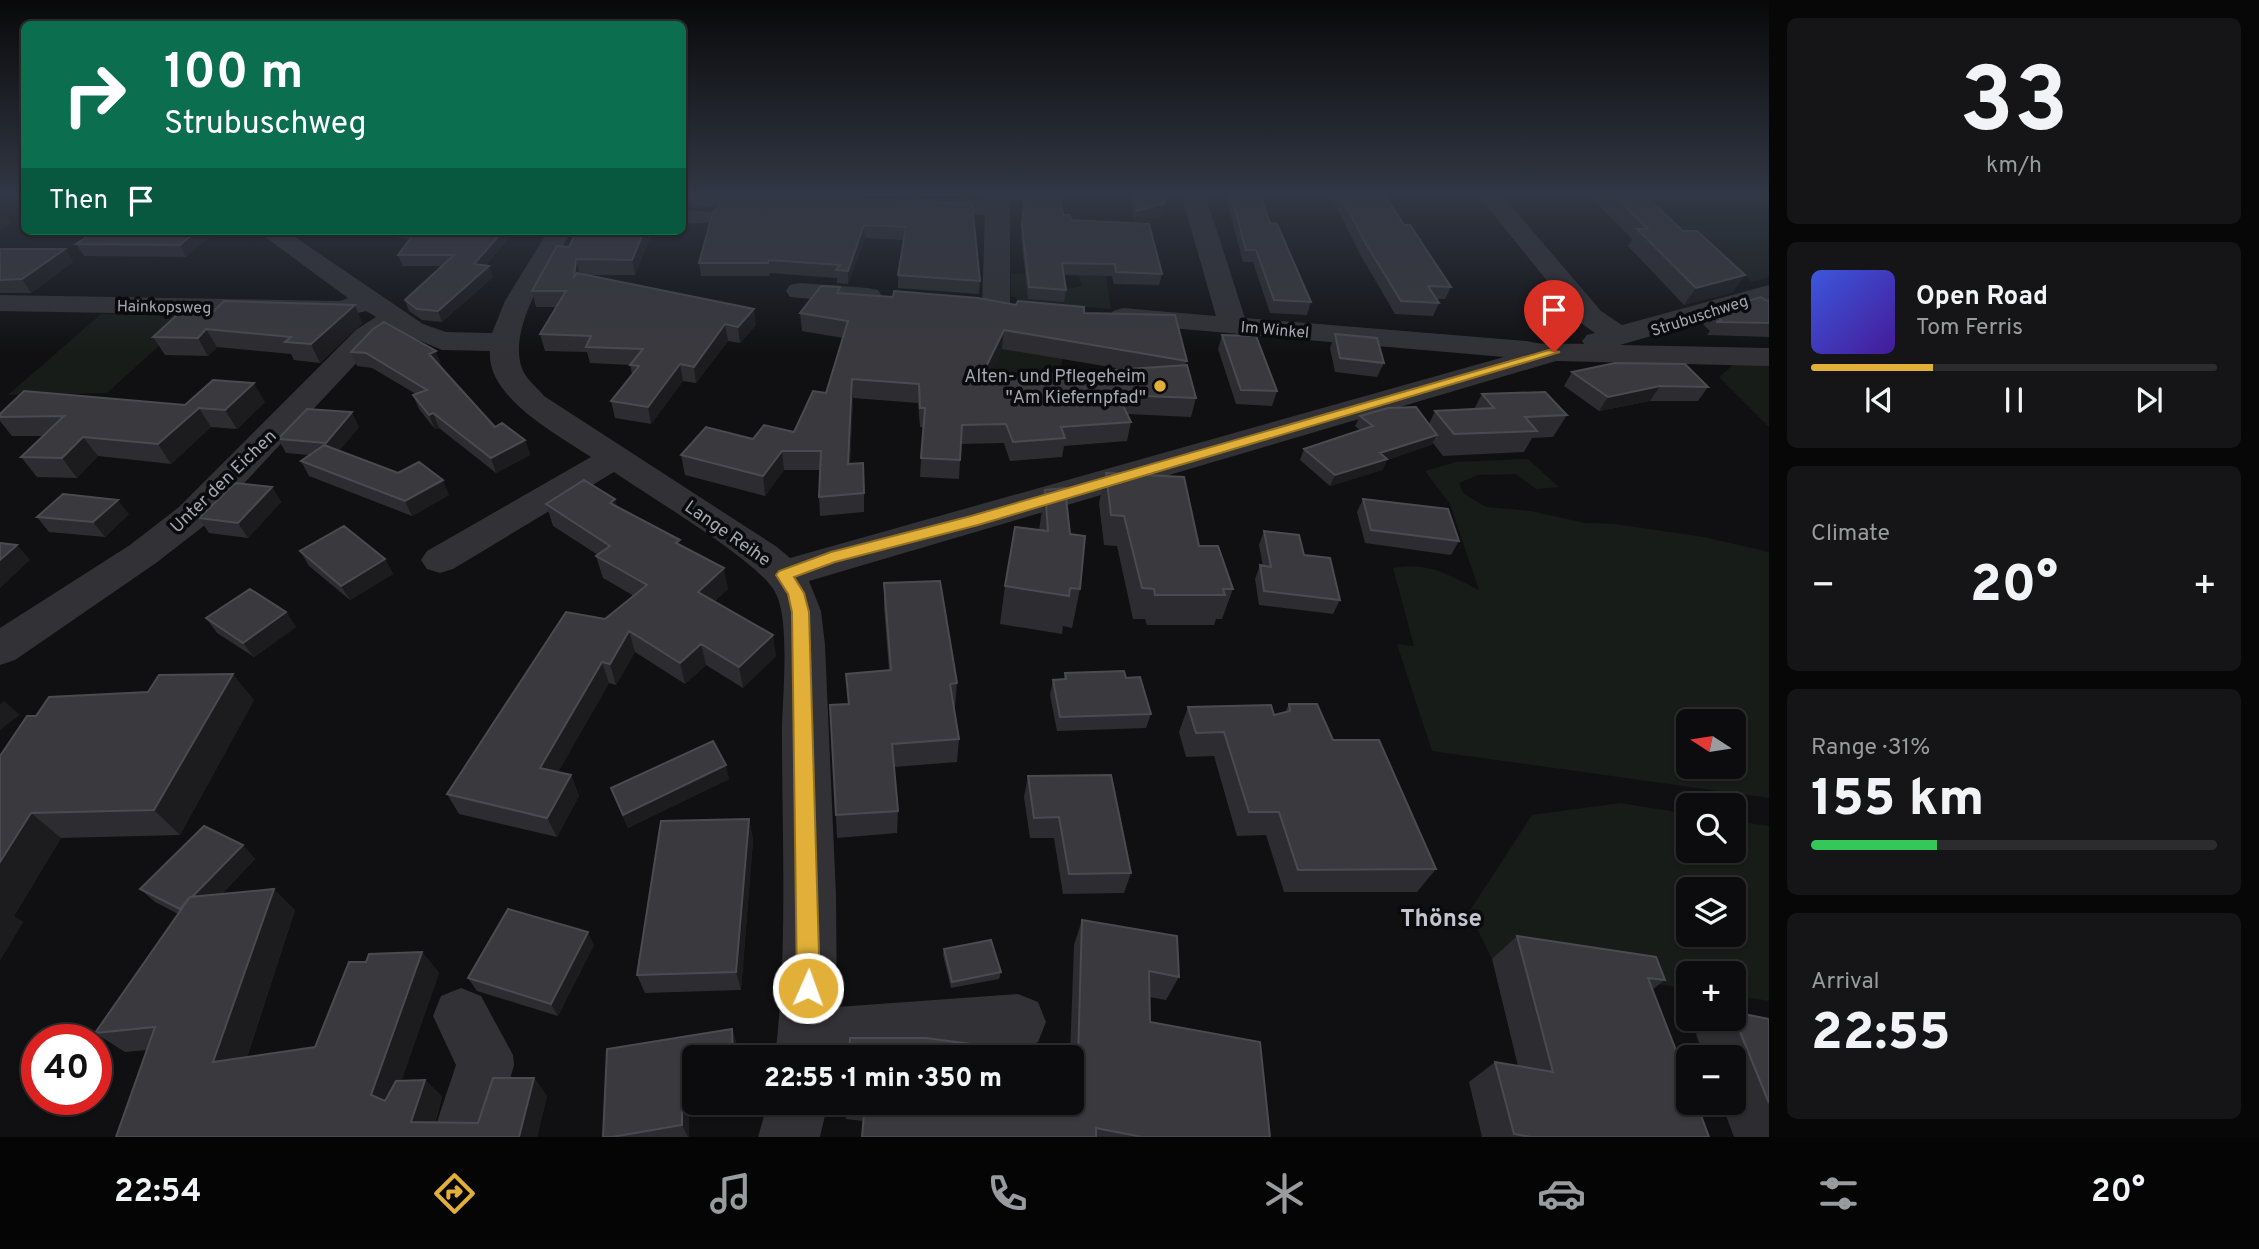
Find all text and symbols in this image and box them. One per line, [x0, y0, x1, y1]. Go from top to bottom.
text: 100 m [164, 44, 303, 106]
icon: right [49, 49, 140, 140]
text: 33 [1959, 49, 2069, 164]
text: Strubuschweg [164, 105, 367, 145]
text: km/h [1986, 152, 2042, 181]
icon: arrive [122, 182, 160, 220]
text: Then [49, 185, 108, 218]
pin [1524, 280, 1584, 352]
text: Open Road [1916, 281, 2048, 314]
icon: arrive [1535, 291, 1573, 329]
street label: Strubuschweg [1648, 292, 1751, 342]
street label: Hainkopsweg [117, 297, 211, 319]
text: Tom Ferris [1916, 314, 2023, 343]
street label: Im Winkel [1240, 318, 1310, 344]
place label: Alten- und Pflegeheim "Am Kiefernpfad" [964, 366, 1146, 410]
marker: Alten- und Pflegeheim "Am Kiefernpfad" [1152, 378, 1168, 394]
icon: previous [1860, 381, 1898, 419]
icon: pause [1995, 381, 2033, 419]
icon: next [2130, 381, 2168, 419]
street label: Unter den Eichen [166, 425, 282, 539]
street label: Lange Reihe [680, 496, 775, 572]
text: Climate [1811, 520, 1890, 549]
text: 20° [1970, 554, 2058, 620]
text: − [1811, 563, 1836, 612]
text: + [2192, 563, 2217, 612]
north arrow [1676, 709, 1746, 779]
map controls [1676, 709, 1746, 1115]
text: Range · 31% [1811, 734, 1930, 763]
text: 155 km [1811, 768, 1984, 834]
button: search [1676, 793, 1746, 863]
button: layers [1676, 877, 1746, 947]
district label: Thönse [1400, 905, 1482, 935]
position arrow [771, 951, 845, 1025]
button: + [1676, 961, 1746, 1031]
text: Arrival [1811, 968, 1880, 997]
text: 22:55 [1811, 1002, 1951, 1068]
speed limit sign: 40 [21, 1024, 112, 1115]
button: − [1676, 1045, 1746, 1115]
text: 22:55 · 1 min · 350 m [764, 1063, 1002, 1096]
icon: directions [430, 1169, 479, 1218]
icon: music [706, 1169, 755, 1218]
icon: phone [983, 1169, 1032, 1218]
icon: climate [1260, 1169, 1309, 1218]
icon: car [1537, 1169, 1586, 1218]
icon: filters [1814, 1169, 1863, 1218]
text: 22:54 [114, 1173, 202, 1213]
text: 20° [2091, 1173, 2145, 1213]

